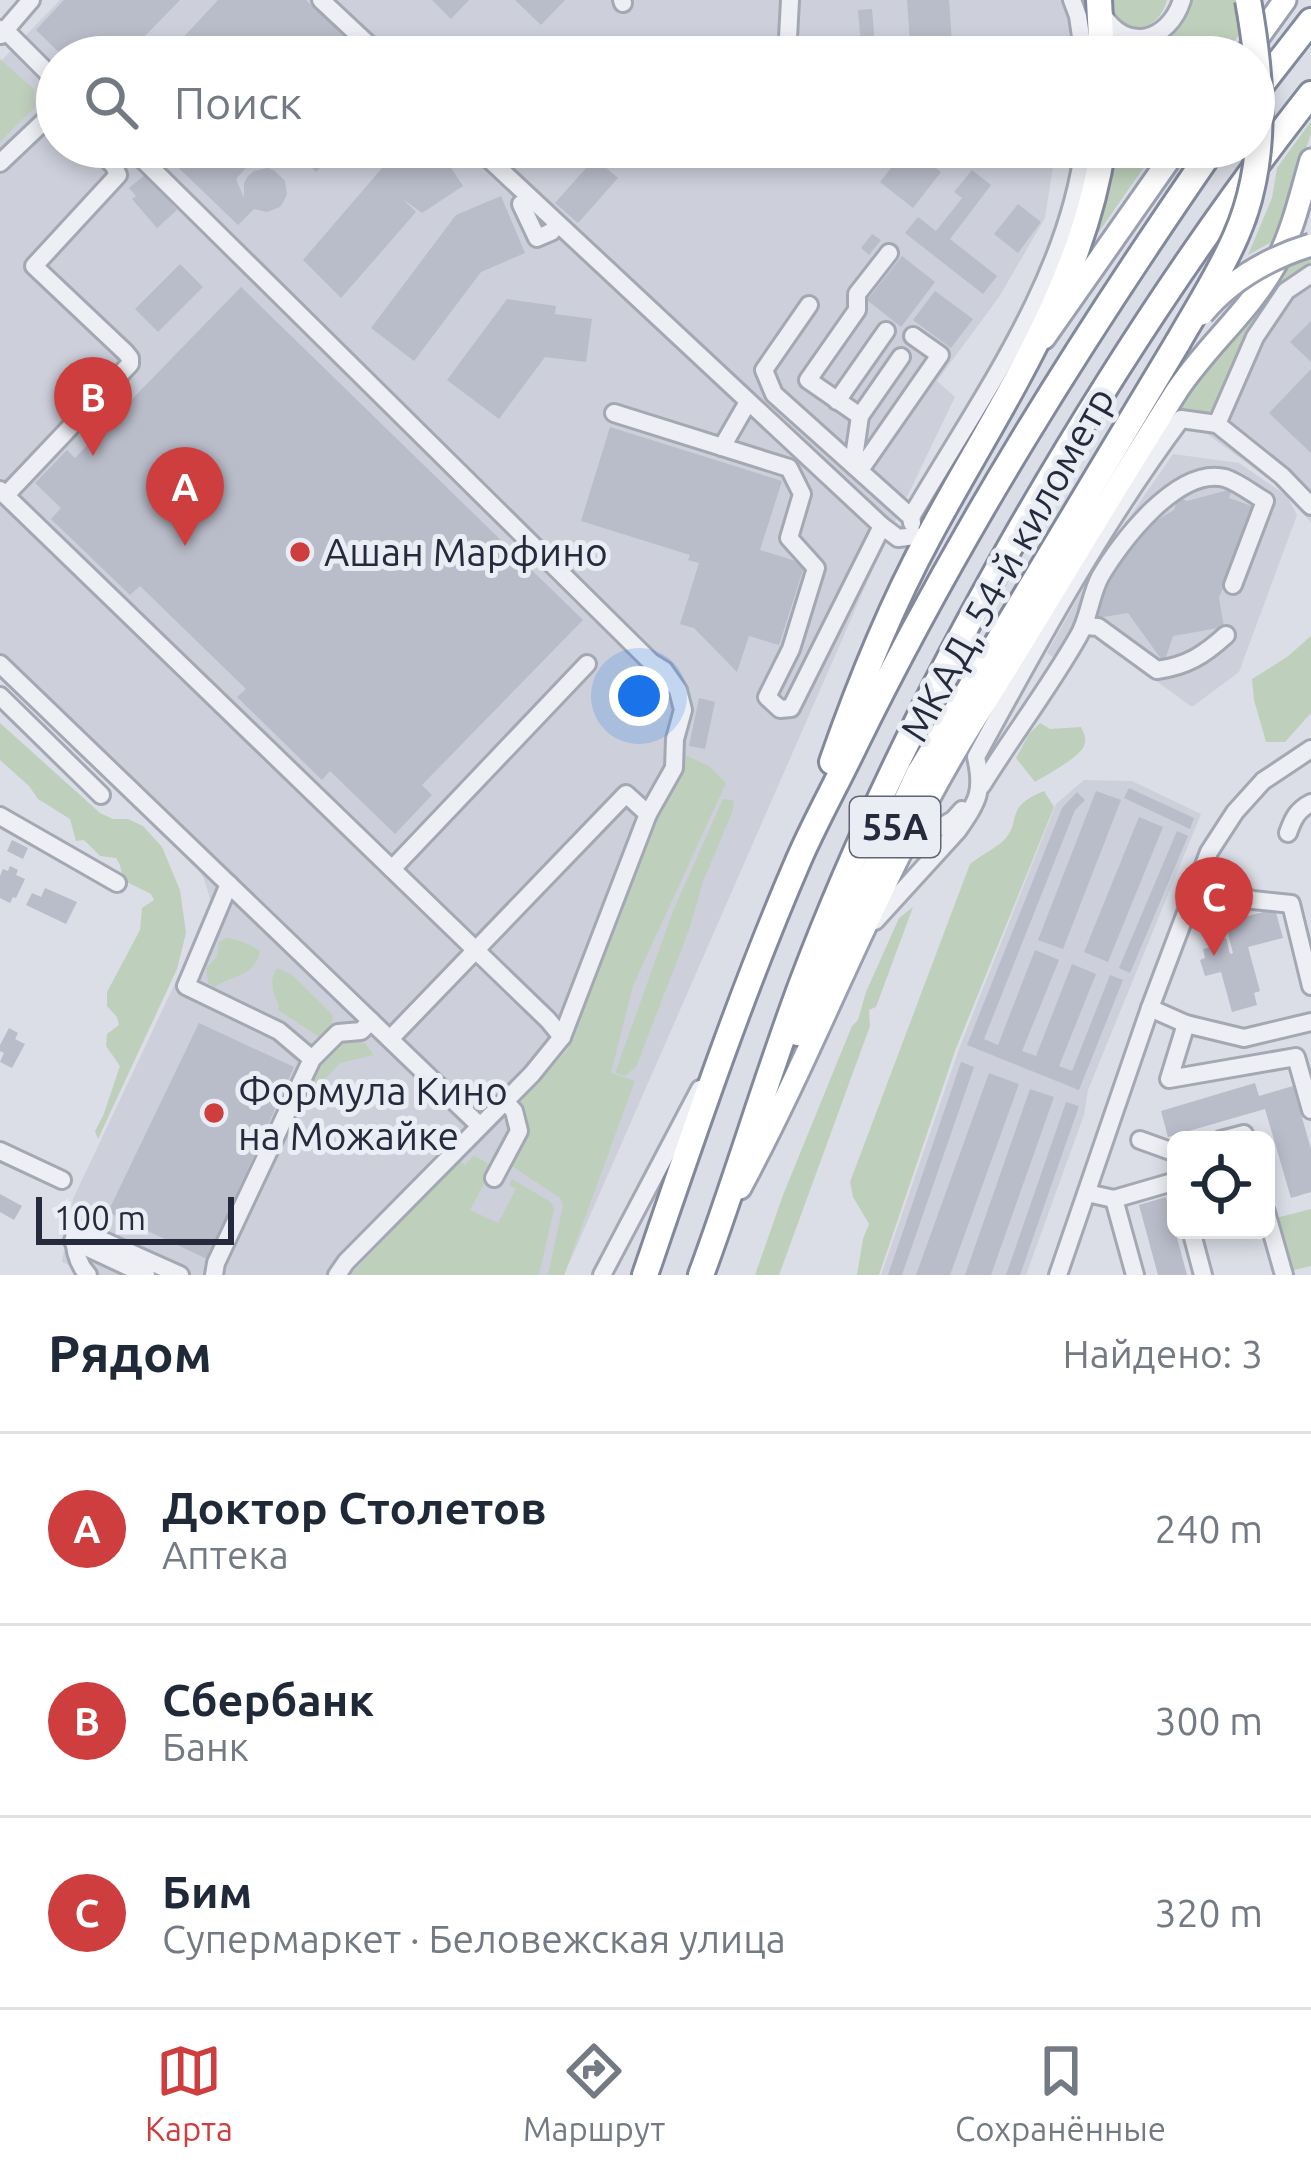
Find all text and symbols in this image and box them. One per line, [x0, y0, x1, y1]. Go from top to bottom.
search box [36, 36, 1275, 168]
icon: search [78, 69, 144, 135]
text: Поиск [174, 77, 302, 128]
pin: B [54, 357, 132, 456]
street label: МКАД, 54-й километр [891, 379, 1122, 748]
pin: A [146, 447, 224, 546]
place label: Ашан Марфино [324, 530, 608, 573]
marker: Ашан Марфино [287, 539, 313, 565]
your location [609, 666, 669, 726]
road number: 55А [850, 797, 940, 857]
pin: C [1175, 857, 1253, 956]
place label: Формула Кино на Можайке [238, 1069, 508, 1157]
marker: Формула Кино на Можайке [201, 1100, 227, 1126]
map controls [1167, 1131, 1275, 1239]
button: locate [1167, 1131, 1275, 1239]
scale bar [36, 1191, 234, 1244]
text: 100 m [54, 1199, 146, 1236]
text: Рядом [48, 1324, 212, 1382]
text: Найдено: 3 [1063, 1332, 1263, 1375]
text: Доктор Столетов [162, 1482, 547, 1533]
text: A [73, 1507, 101, 1550]
text: 240 m [1154, 1507, 1263, 1550]
text: Аптека [162, 1533, 289, 1576]
text: Сбербанк [162, 1674, 374, 1725]
text: B [74, 1699, 100, 1742]
text: 300 m [1154, 1699, 1263, 1742]
text: Банк [162, 1725, 249, 1768]
text: Бим [162, 1866, 252, 1917]
text: C [75, 1891, 99, 1934]
text: 320 m [1154, 1891, 1263, 1934]
text: Супермаркет · Беловежская улица [162, 1917, 786, 1960]
tab: Карта [145, 2038, 233, 2147]
tab: Маршрут [523, 2038, 665, 2147]
tab: Сохранённые [955, 2038, 1166, 2147]

